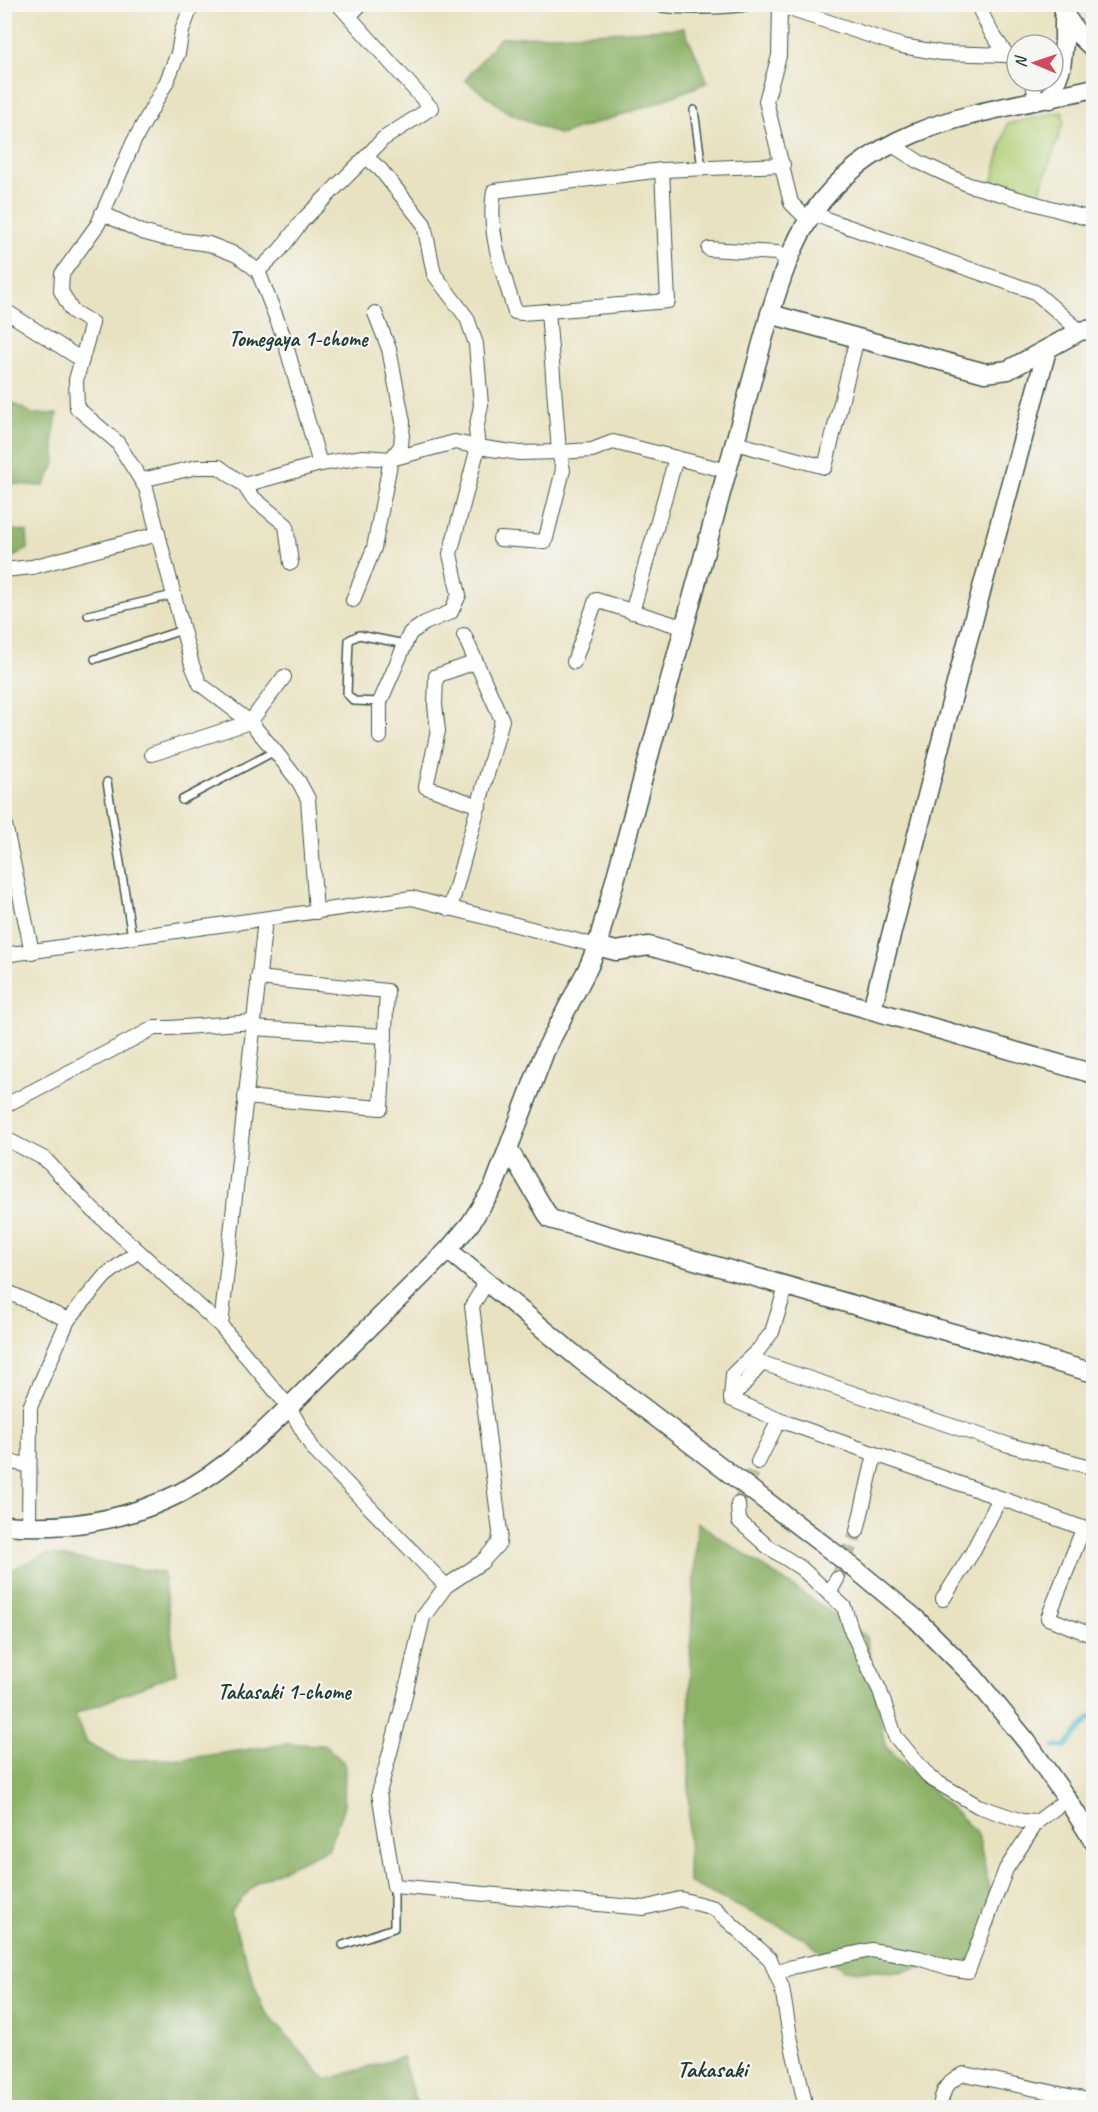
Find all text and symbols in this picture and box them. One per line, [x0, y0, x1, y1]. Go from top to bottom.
north arrow [1005, 33, 1065, 93]
text: N [1011, 54, 1031, 68]
district label: Tomegaya 1-chome [229, 325, 369, 353]
district label: Takasaki 1-chome [217, 1678, 352, 1706]
district label: Takasaki [677, 2054, 751, 2084]

